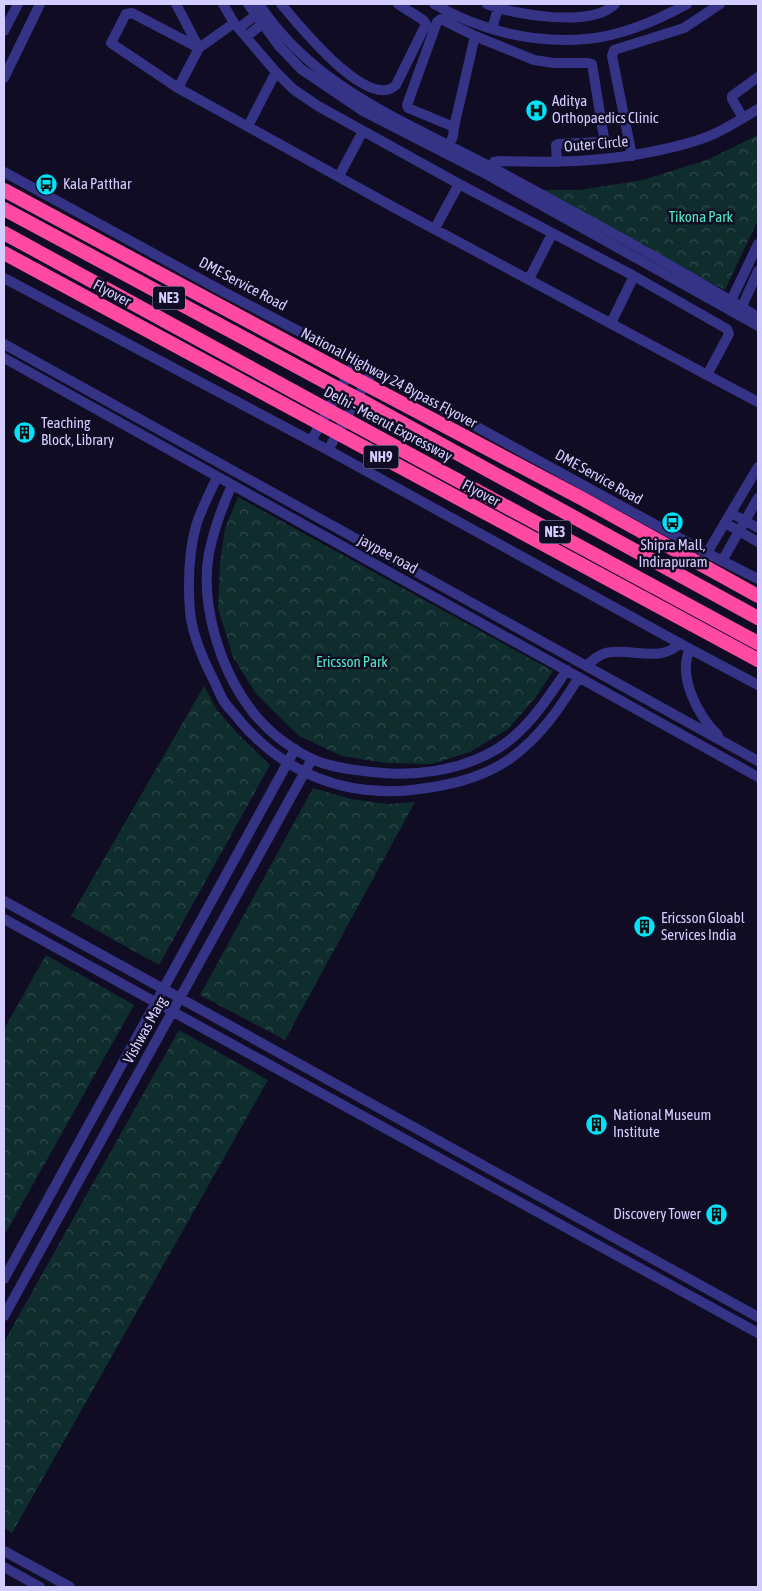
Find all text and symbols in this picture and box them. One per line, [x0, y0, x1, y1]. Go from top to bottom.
place label: Aditya Orthopaedics Clinic [552, 92, 659, 126]
hospital icon: Aditya Orthopaedics Clinic [524, 98, 548, 122]
street label: Outer Circle [563, 132, 629, 155]
bus stop icon: Kala Patthar [35, 172, 59, 196]
place label: Kala Patthar [63, 175, 132, 192]
park label: Tikona Park [669, 208, 734, 225]
street label: DME Service Road [196, 253, 290, 314]
street label: Flyover [91, 276, 134, 310]
road number: NE3 [153, 286, 185, 310]
street label: National Highway 24 Bypass Flyover [298, 324, 481, 432]
street label: Delhi - Meerut Expressway [321, 383, 455, 465]
place label: Teaching Block, Library [41, 414, 114, 448]
building icon: Teaching Block, Library [13, 420, 37, 444]
road number: NH9 [364, 446, 398, 468]
street label: DME Service Road [553, 446, 646, 508]
street label: Flyover [460, 476, 503, 510]
bus stop icon: Shipra Mall, Indirapuram [661, 510, 685, 534]
road number: NE3 [539, 520, 571, 544]
street label: jaypee road [355, 530, 421, 577]
place label: Shipra Mall, Indirapuram [638, 536, 708, 570]
park label: Ericsson Park [316, 653, 388, 670]
place label: Ericsson Gloabl Services India [661, 909, 745, 943]
building icon: Ericsson Gloabl Services India [633, 915, 657, 939]
street label: Vishwas Marg [119, 993, 170, 1066]
place label: National Museum Institute [613, 1106, 711, 1140]
building icon: National Museum Institute [585, 1112, 609, 1136]
building icon: Discovery Tower [705, 1202, 729, 1226]
place label: Discovery Tower [613, 1205, 702, 1222]

